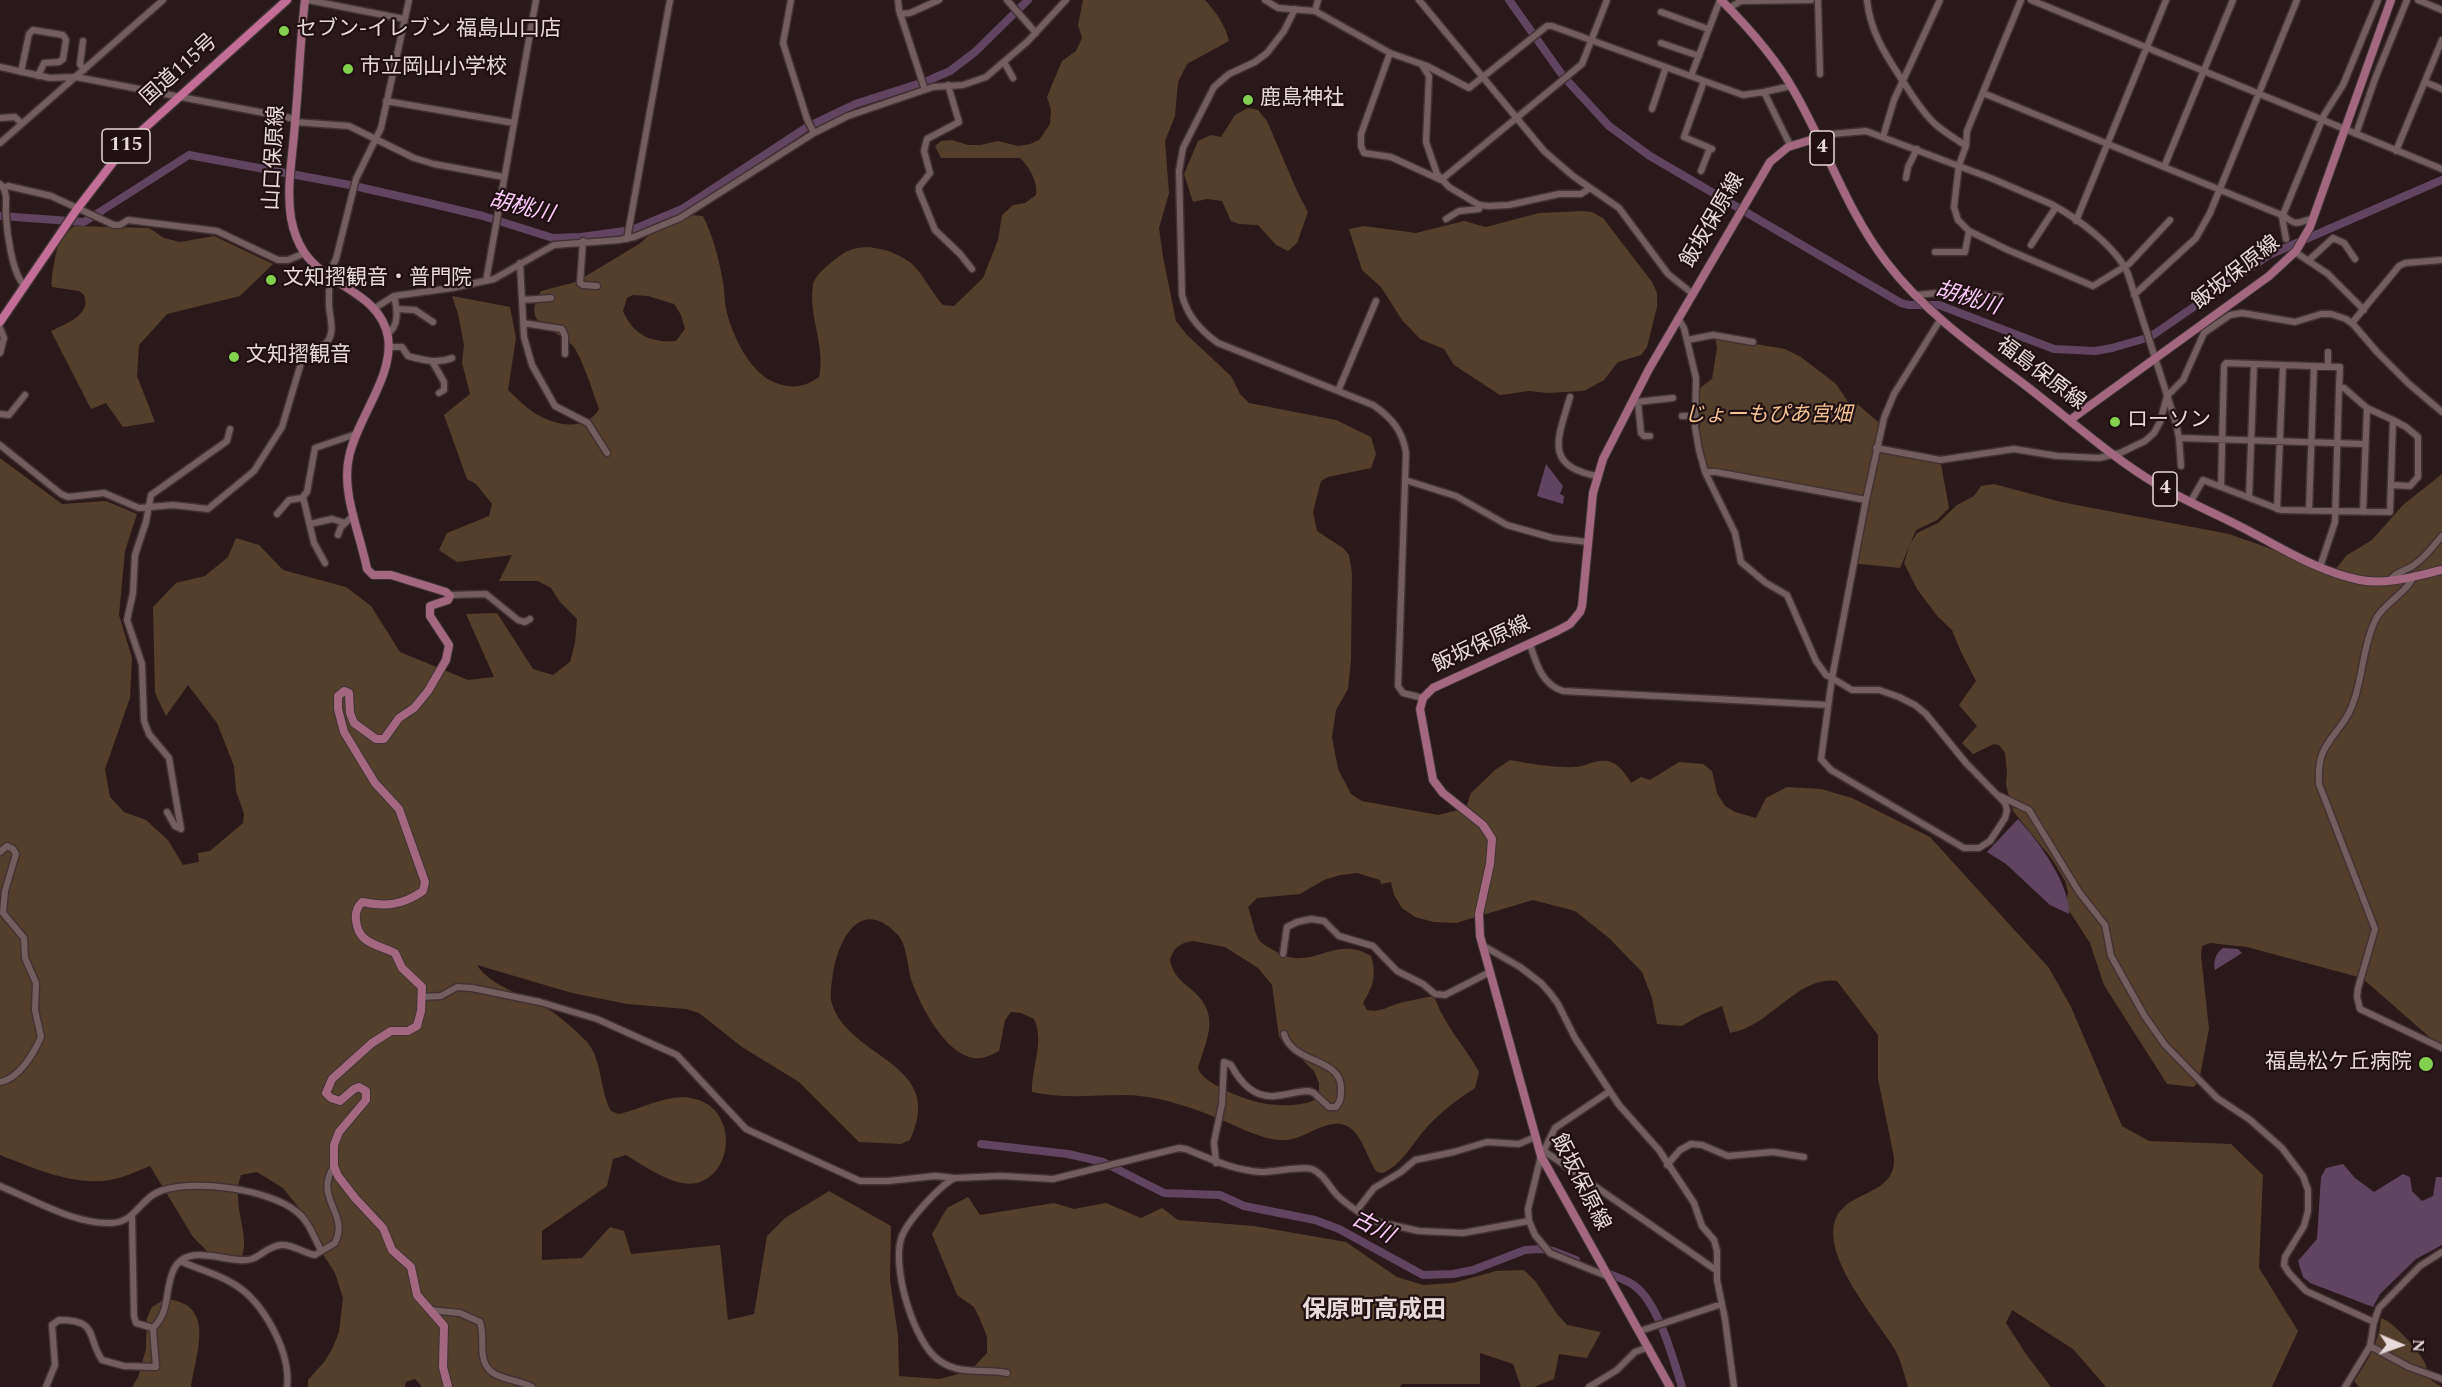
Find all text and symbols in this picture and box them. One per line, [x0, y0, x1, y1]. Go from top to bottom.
place label: セブン-イレブン 福島山口店 [296, 18, 561, 44]
marker: セブン-イレブン 福島山口店 [277, 24, 291, 38]
street label: 国道115号 [136, 30, 224, 112]
place label: 市立岡山小学校 [360, 56, 507, 82]
marker: 市立岡山小学校 [341, 62, 355, 76]
place label: 鹿島神社 [1260, 87, 1344, 113]
marker: 鹿島神社 [1241, 93, 1255, 107]
street label: 山口保原線 [261, 105, 291, 211]
road number: 115 [102, 129, 150, 163]
road number: 4 [1810, 131, 1834, 165]
street label: 飯坂保原線 [1677, 169, 1751, 273]
water label: 胡桃川 [486, 188, 556, 230]
street label: 飯坂保原線 [2188, 232, 2286, 316]
place label: 文知摺観音・普門院 [283, 267, 472, 293]
marker: 文知摺観音・普門院 [264, 273, 278, 287]
water label: 胡桃川 [1932, 278, 2002, 322]
street label: 福島保原線 [1990, 333, 2090, 417]
place label: 文知摺観音 [246, 344, 351, 370]
marker: 文知摺観音 [227, 350, 241, 364]
park label: じょーもぴあ宮畑 [1684, 404, 1852, 430]
place label: ローソン [2127, 409, 2211, 435]
marker: ローソン [2108, 415, 2122, 429]
road number: 4 [2153, 472, 2177, 506]
street label: 飯坂保原線 [1429, 612, 1535, 680]
place label: 福島松ケ丘病院 [2265, 1051, 2412, 1077]
marker: 福島松ケ丘病院 [2417, 1055, 2435, 1073]
street label: 飯坂保原線 [1544, 1131, 1614, 1235]
water label: 古川 [1346, 1207, 1398, 1251]
district label: 保原町高成田 [1302, 1298, 1446, 1326]
north arrow [2370, 1315, 2430, 1375]
text: N [2406, 1339, 2430, 1353]

